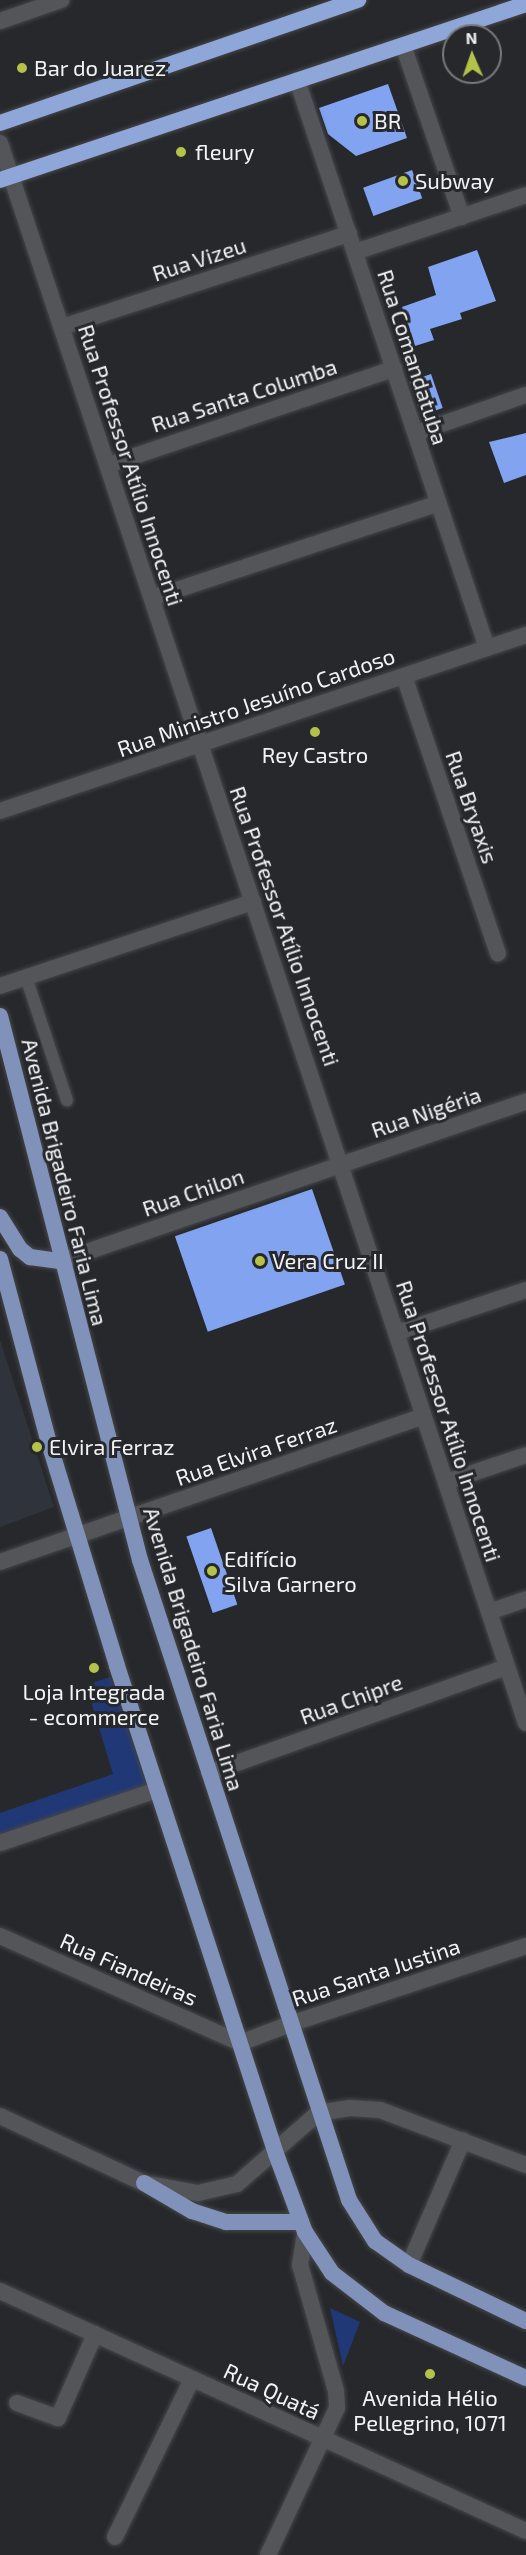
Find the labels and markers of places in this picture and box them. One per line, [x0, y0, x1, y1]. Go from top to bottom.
place label: Bar do Juarez [34, 55, 167, 81]
marker: Bar do Juarez [15, 61, 29, 75]
place label: BR [374, 108, 401, 134]
marker: BR [355, 114, 369, 128]
place label: fleury [195, 139, 255, 165]
marker: fleury [172, 143, 190, 161]
place label: Subway [415, 168, 494, 194]
marker: Subway [396, 174, 410, 188]
marker: Rey Castro [308, 725, 322, 739]
place label: Rey Castro [262, 742, 368, 768]
place label: Vera Cruz II [272, 1248, 384, 1274]
marker: Vera Cruz II [253, 1254, 267, 1268]
place label: Elvira Ferraz [49, 1434, 175, 1460]
marker: Elvira Ferraz [30, 1440, 44, 1454]
place label: Edifício Silva Garnero [224, 1545, 357, 1597]
marker: Edifício Silva Garnero [205, 1564, 219, 1578]
marker: Loja Integrada - ecommerce [87, 1661, 101, 1675]
place label: Loja Integrada - ecommerce [23, 1678, 165, 1730]
marker: Avenida Hélio Pellegrino, 1071 [423, 2367, 437, 2381]
place label: Avenida Hélio Pellegrino, 1071 [353, 2384, 507, 2436]

